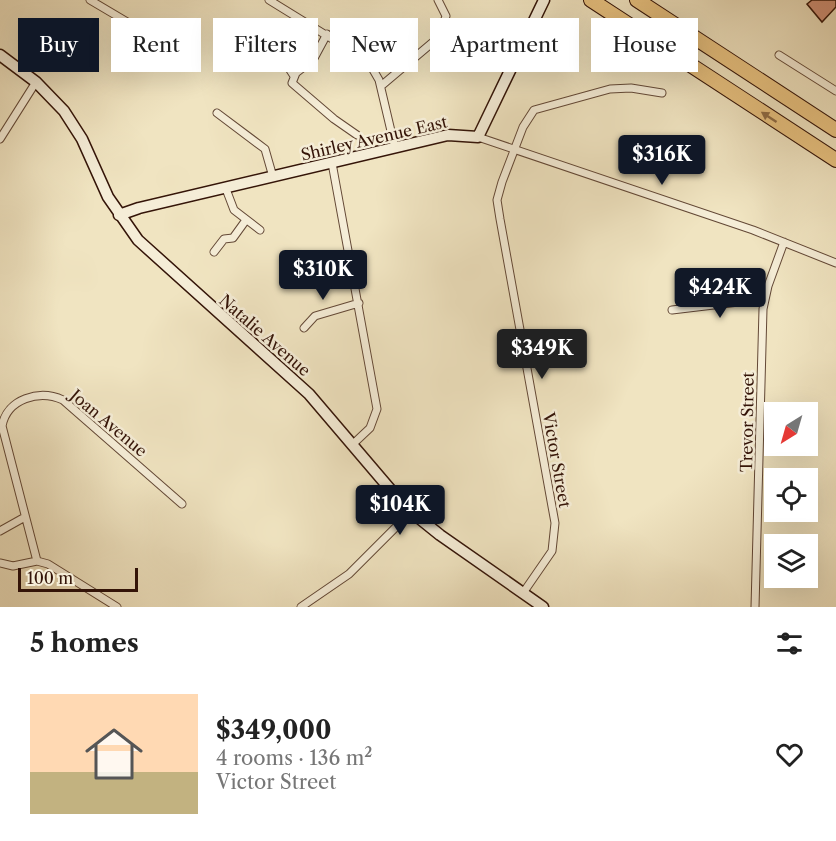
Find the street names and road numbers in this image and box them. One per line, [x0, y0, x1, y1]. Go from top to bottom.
street label: Shirley Avenue East [299, 111, 450, 165]
street label: Natalie Avenue [215, 290, 315, 380]
street label: Trevor Street [736, 371, 758, 472]
street label: Joan Avenue [64, 383, 152, 461]
street label: Victor Street [539, 410, 575, 509]

